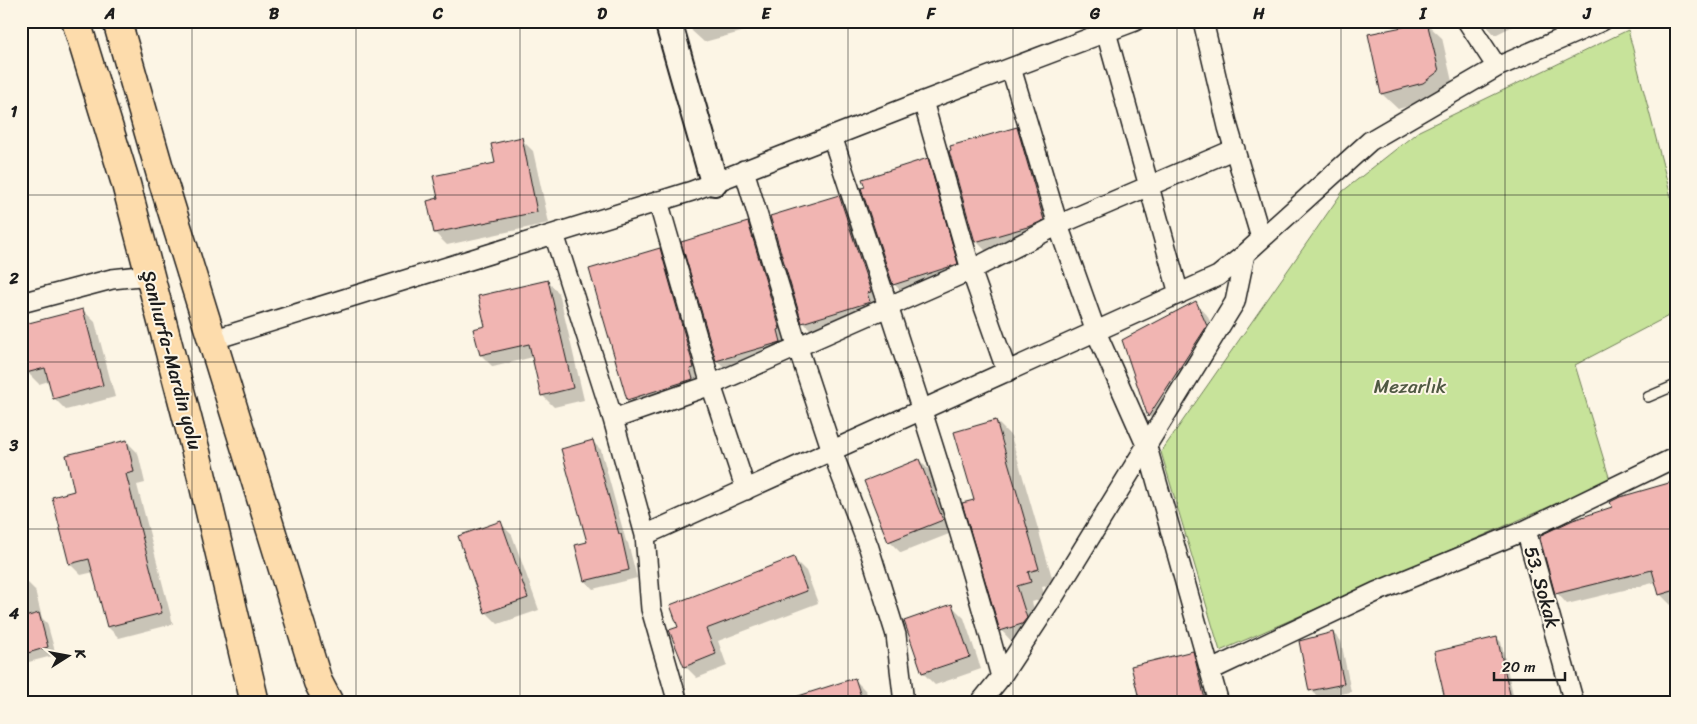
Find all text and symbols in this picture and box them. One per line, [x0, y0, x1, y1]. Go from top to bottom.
text: A [104, 0, 115, 28]
text: B [269, 0, 280, 28]
text: C [432, 0, 444, 28]
text: D [597, 0, 607, 28]
text: E [762, 0, 772, 28]
text: F [926, 0, 937, 28]
text: G [1089, 0, 1101, 28]
text: H [1252, 0, 1265, 28]
text: I [1419, 0, 1428, 28]
text: J [1582, 0, 1592, 28]
text: 1 [11, 97, 18, 126]
text: 2 [8, 264, 19, 293]
street label: Şanlıurfa-Mardin yolu [132, 266, 212, 454]
park label: Mezarlık [1374, 370, 1447, 403]
text: 3 [9, 431, 19, 460]
street label: 53. Sokak [1515, 542, 1569, 632]
text: 4 [8, 599, 19, 628]
north arrow [42, 632, 92, 682]
text: K [67, 646, 94, 662]
scale bar [1494, 649, 1566, 681]
text: 20 m [1502, 654, 1536, 680]

